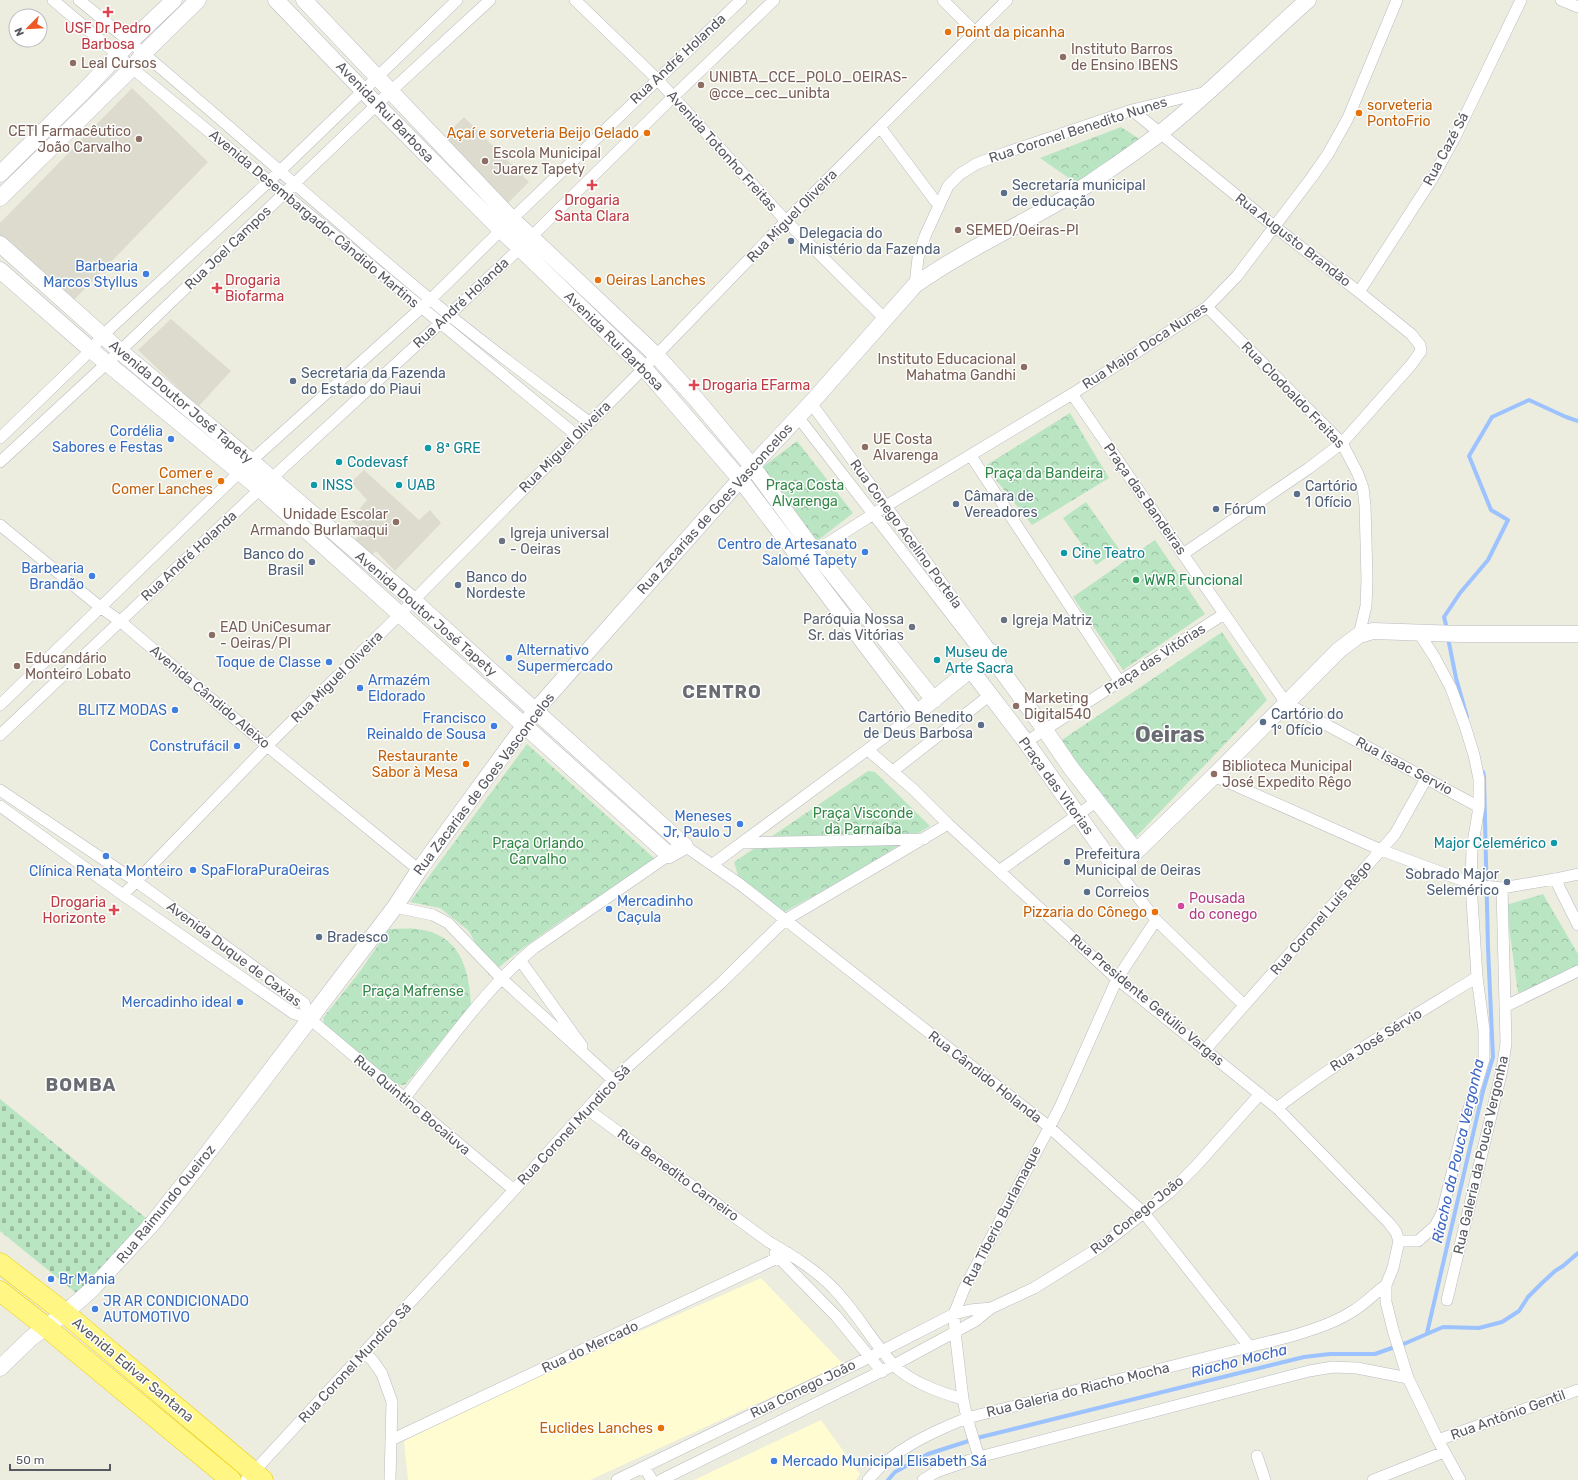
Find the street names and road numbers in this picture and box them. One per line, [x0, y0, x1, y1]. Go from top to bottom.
street label: Rua André Holanda [627, 10, 729, 108]
street label: Avenida Rui Barbosa [332, 58, 438, 166]
street label: Avenida Totonho Freitas [663, 87, 781, 215]
street label: Rua Coronel Benedito Nunes [987, 93, 1169, 167]
street label: Rua Cazé Sá [1420, 109, 1472, 189]
street label: Avenida Desembargador Cândido Martins [206, 126, 422, 312]
street label: Rua Miguel Oliveira [743, 166, 841, 266]
street label: Rua Augusto Brandão [1232, 190, 1354, 290]
street label: Rua Joel Campos [181, 203, 275, 293]
street label: Rua André Holanda [410, 254, 512, 352]
street label: Avenida Rui Barbosa [561, 288, 667, 394]
street label: Rua Major Doca Nunes [1079, 299, 1211, 393]
street label: Avenida Doutor José Tapety [106, 337, 257, 467]
street label: Rua Clodoaldo Freitas [1238, 338, 1348, 452]
street label: Rua Miguel Oliveira [516, 398, 614, 496]
street label: Rua Zacarias de Goes Vasconcelos [634, 420, 796, 598]
street label: Praça das Bandeiras [1100, 440, 1190, 558]
street label: Rua Conego Acelino Portela [846, 456, 966, 612]
street label: Rua André Holanda [138, 507, 240, 605]
street label: Avenida Doutor José Tapety [352, 548, 501, 680]
street label: Praça das Vitórias [1101, 620, 1209, 698]
street label: Rua Miguel Oliveira [288, 628, 386, 726]
street label: Avenida Cândido Aleixo [146, 642, 274, 752]
street label: Rua Zacarias de Goes Vasconcelos [410, 689, 558, 879]
street label: Rua Isaac Servio [1353, 733, 1455, 799]
street label: Praça das Vitorias [1015, 734, 1097, 838]
street label: Rua Coronel Luís Rêgo [1267, 857, 1375, 979]
street label: Avenida Duque de Caxias [163, 898, 305, 1010]
street label: Rua Presidente Getúlio Vargas [1066, 930, 1228, 1070]
street label: Rua José Sérvio [1327, 1005, 1425, 1075]
street label: Rua Cândido Holanda [925, 1027, 1045, 1127]
street label: Rua Quintino Bocaiuva [350, 1051, 474, 1159]
street label: Rua Galeria da Pouca Vergonha [1450, 1054, 1512, 1256]
street label: Rua Coronel Mundico Sá [514, 1061, 634, 1189]
street label: Rua Benedito Carneiro [614, 1125, 742, 1225]
street label: Rua Raimundo Queiroz [113, 1141, 219, 1267]
street label: Rua Tiberio Burlamaque [959, 1143, 1045, 1289]
street label: Rua Conego João [1087, 1172, 1187, 1258]
street label: Rua Coronel Mundico Sá [295, 1299, 415, 1427]
street label: Avenida Edivar Santana [69, 1314, 197, 1426]
street label: Rua do Mercado [539, 1317, 641, 1377]
street label: Rua Conego João [748, 1356, 858, 1422]
street label: Rua Galeria do Riacho Mocha [985, 1359, 1171, 1421]
street label: Rua Antônio Gentil [1448, 1386, 1568, 1444]

